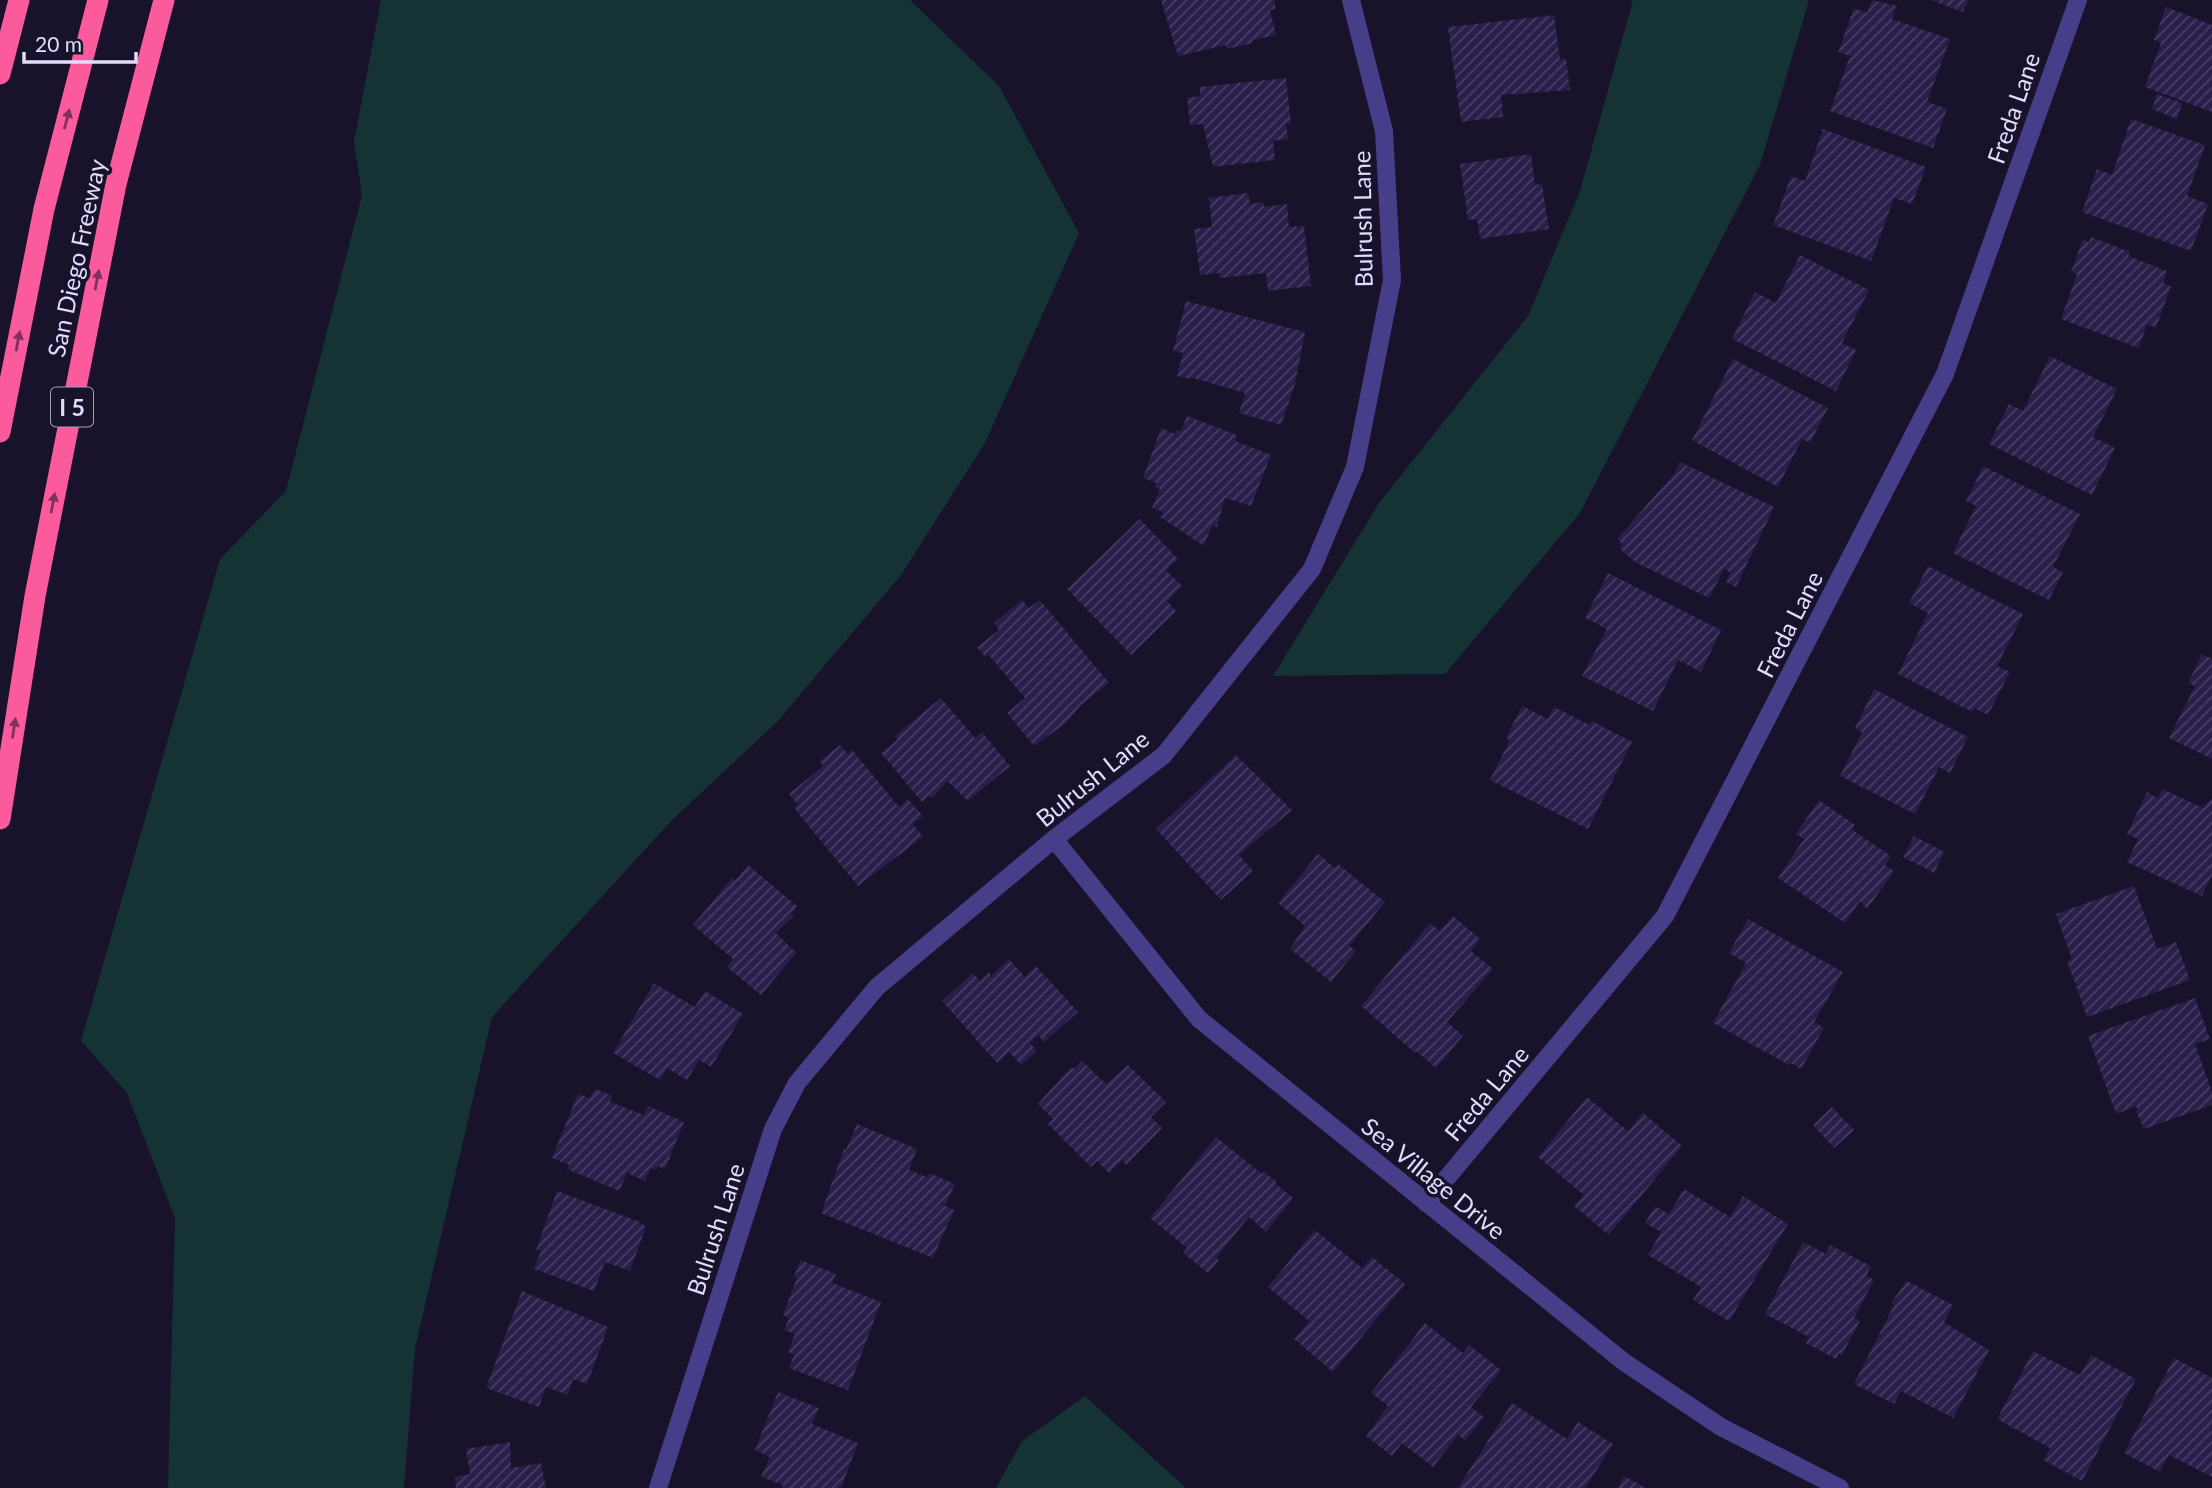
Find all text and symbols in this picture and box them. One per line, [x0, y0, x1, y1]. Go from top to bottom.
scale bar [24, 21, 136, 65]
text: 20 m [35, 31, 82, 56]
street label: Freda Lane [1981, 49, 2045, 167]
one-way arrow [62, 108, 73, 130]
street label: Bulrush Lane [1346, 150, 1378, 288]
street label: San Diego Freeway [41, 156, 111, 360]
one-way arrow [92, 269, 103, 291]
one-way arrow [13, 330, 24, 352]
road number: I 5 [51, 388, 93, 426]
one-way arrow [48, 492, 59, 514]
street label: Freda Lane [1750, 566, 1828, 682]
one-way arrow [9, 716, 20, 738]
street label: Bulrush Lane [1030, 724, 1154, 832]
street label: Freda Lane [1438, 1040, 1534, 1146]
street label: Sea Village Drive [1356, 1111, 1512, 1245]
street label: Bulrush Lane [680, 1160, 750, 1298]

